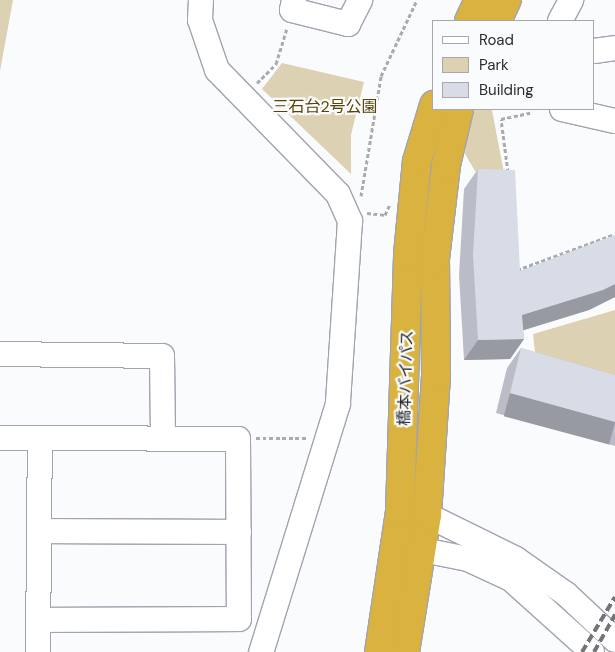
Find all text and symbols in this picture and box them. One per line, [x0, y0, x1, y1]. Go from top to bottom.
legend [432, 20, 595, 110]
text: Road [479, 30, 514, 50]
text: Park [479, 55, 509, 75]
text: Building [479, 80, 534, 100]
park label: 三石台2号公園 [272, 97, 378, 117]
street label: 橋本バイパス [395, 330, 417, 426]

